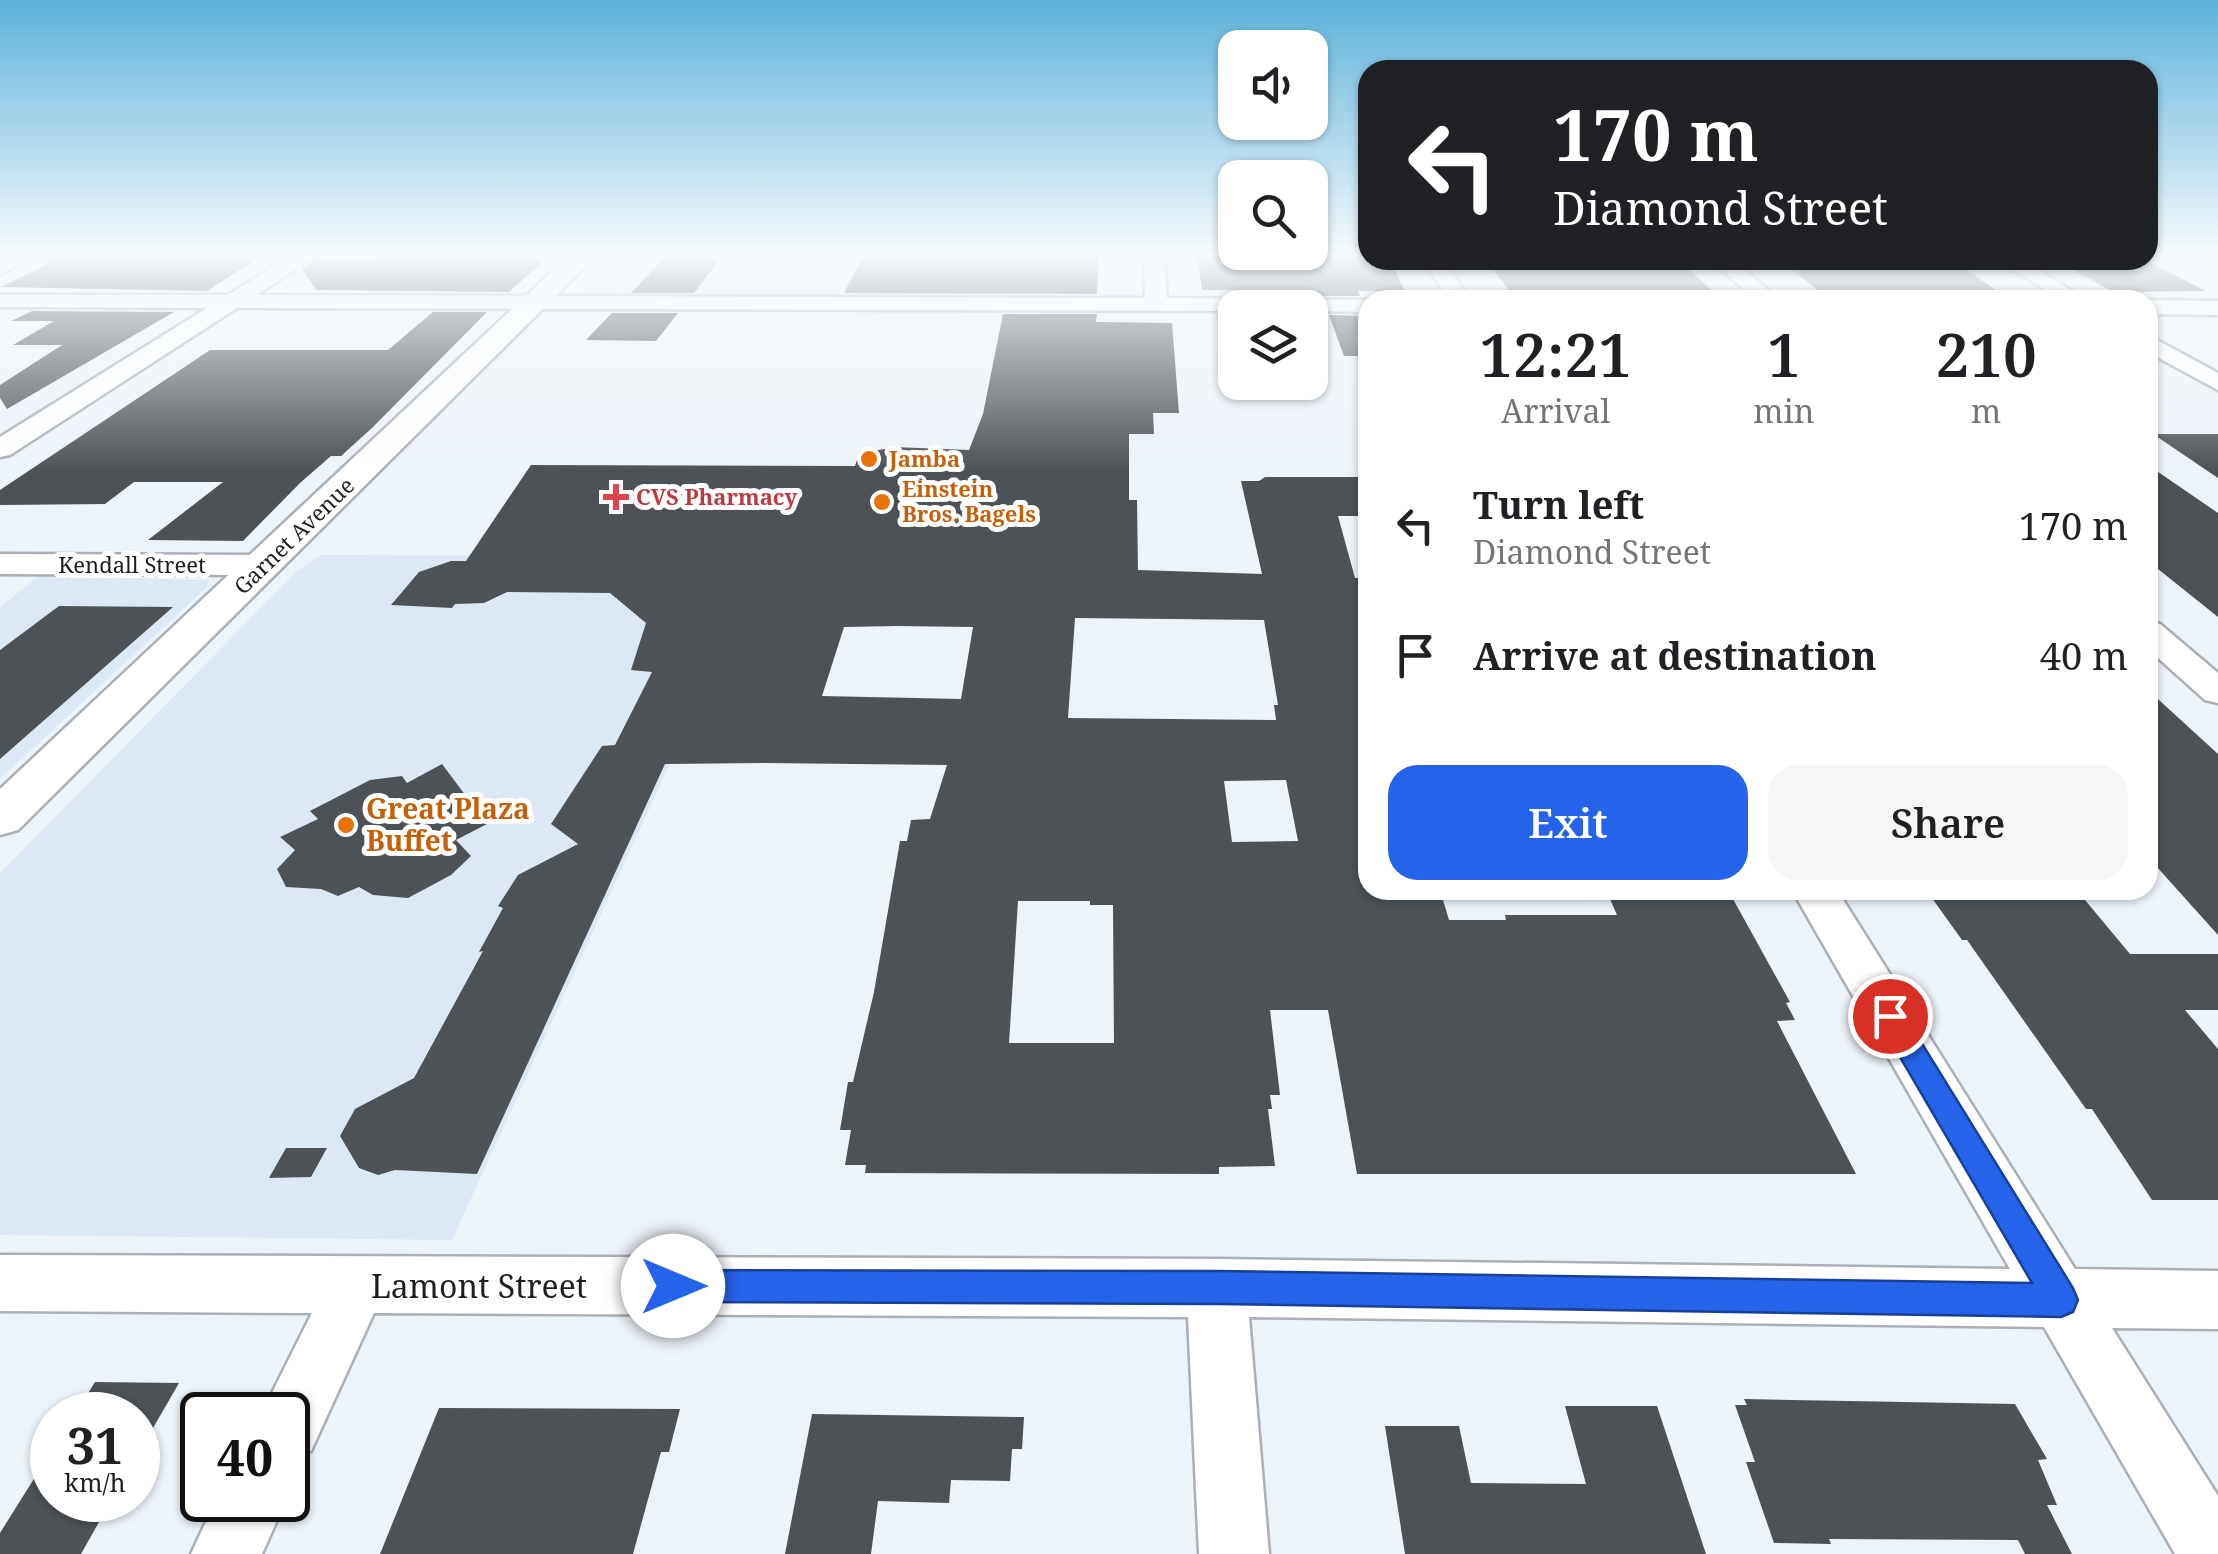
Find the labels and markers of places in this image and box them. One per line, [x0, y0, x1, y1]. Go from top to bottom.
place label: Jamba [888, 443, 960, 473]
marker: Jamba [858, 448, 880, 470]
place label: Einstein Bros. Bagels [902, 473, 1036, 528]
place label: CVS Pharmacy [636, 481, 797, 511]
marker: CVS Pharmacy [605, 486, 627, 508]
marker: Einstein Bros. Bagels [871, 491, 893, 513]
place label: Great Plaza Buffet [366, 789, 530, 859]
marker: Great Plaza Buffet [335, 814, 357, 836]
pin [1848, 974, 1933, 1059]

